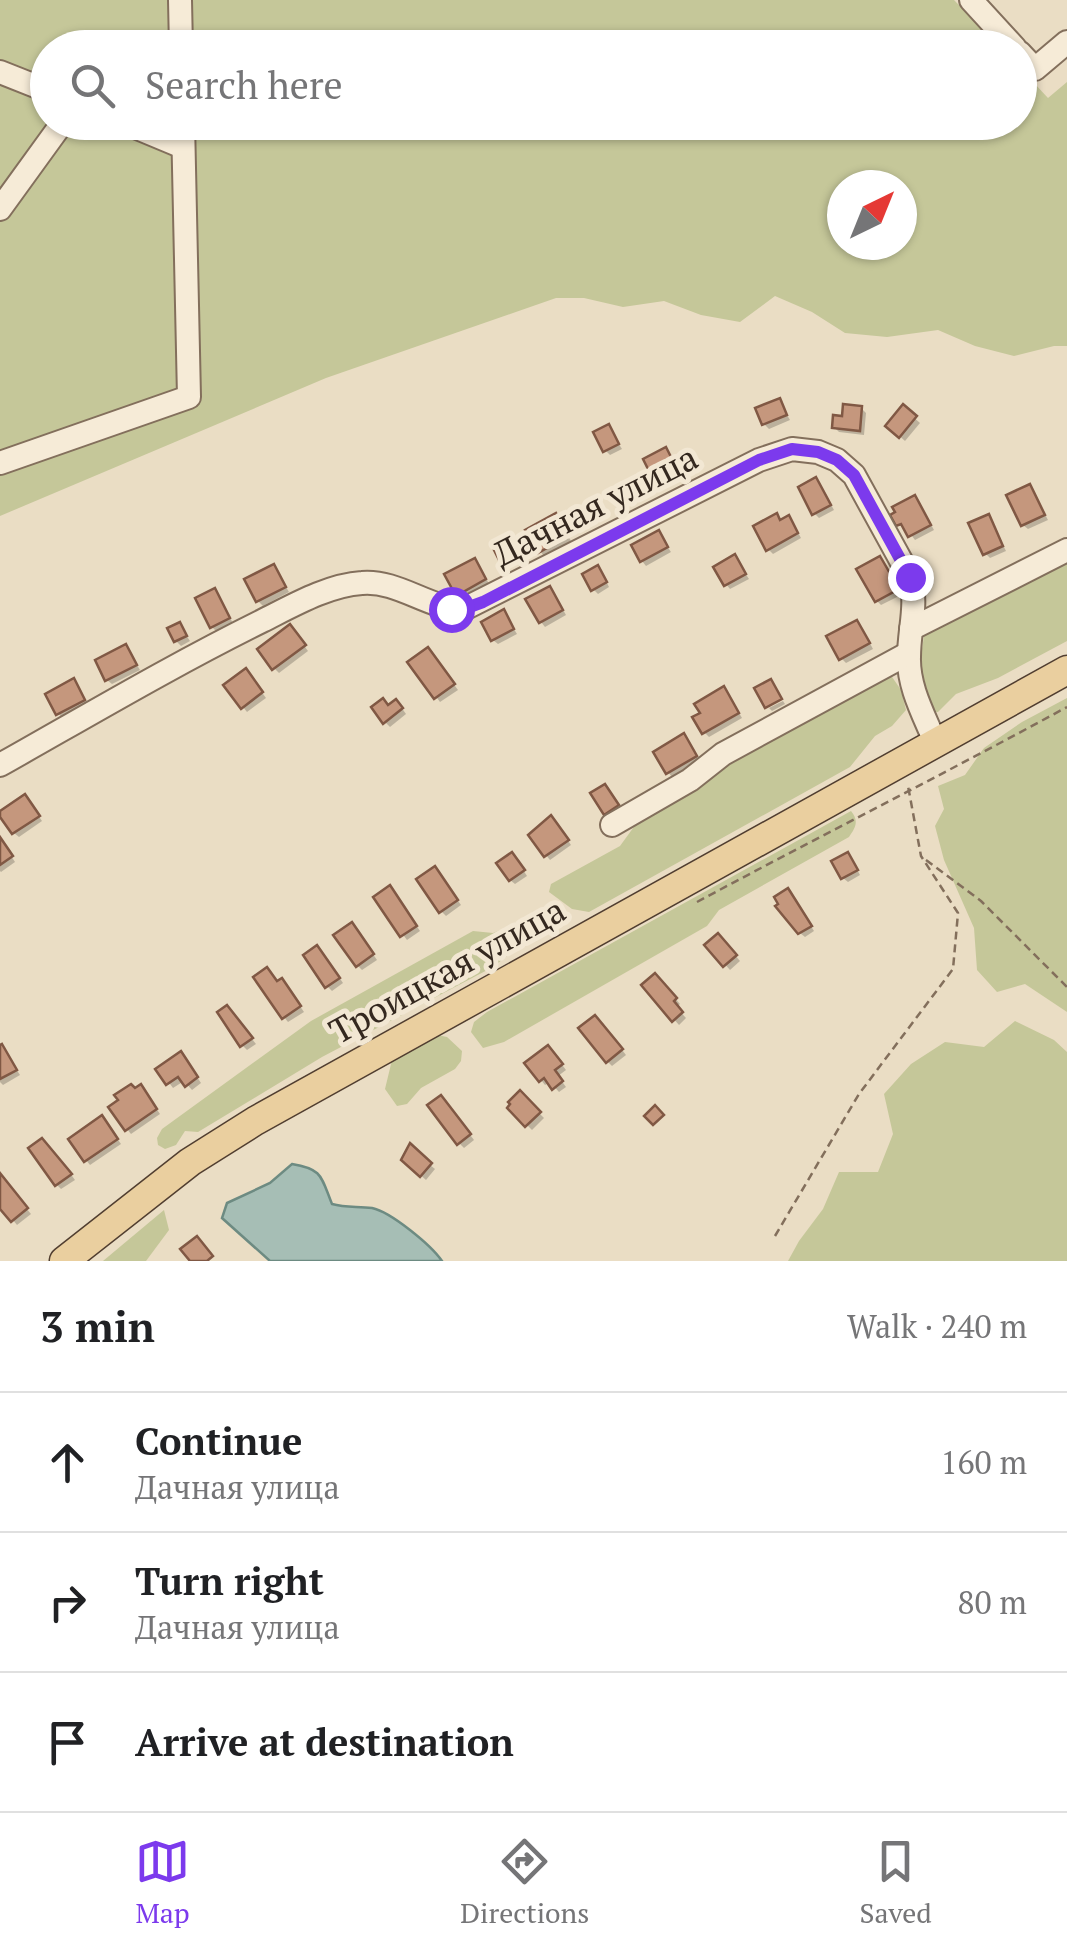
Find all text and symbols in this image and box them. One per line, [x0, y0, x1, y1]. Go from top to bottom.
search box [30, 30, 1037, 140]
icon: search [65, 58, 120, 113]
text: Search here [145, 60, 343, 110]
north arrow [827, 170, 917, 260]
street label: Дачная улица [485, 434, 705, 576]
route end [888, 555, 934, 601]
route start [429, 587, 475, 633]
street label: Троицкая улица [321, 886, 573, 1054]
text: 3 min [40, 1298, 155, 1354]
text: Walk · 240 m [847, 1305, 1027, 1347]
text: Continue [135, 1416, 302, 1466]
icon: ahead [40, 1435, 95, 1490]
text: 160 m [940, 1441, 1027, 1483]
text: Дачная улица [135, 1466, 340, 1508]
text: Turn right [135, 1556, 324, 1606]
icon: right [40, 1575, 95, 1630]
text: 80 m [957, 1581, 1027, 1623]
text: Дачная улица [135, 1606, 340, 1648]
icon: arrive [40, 1715, 95, 1770]
text: Arrive at destination [135, 1717, 514, 1767]
tab: Map [135, 1834, 190, 1931]
tab: Directions [460, 1834, 589, 1931]
tab: Saved [859, 1834, 932, 1931]

